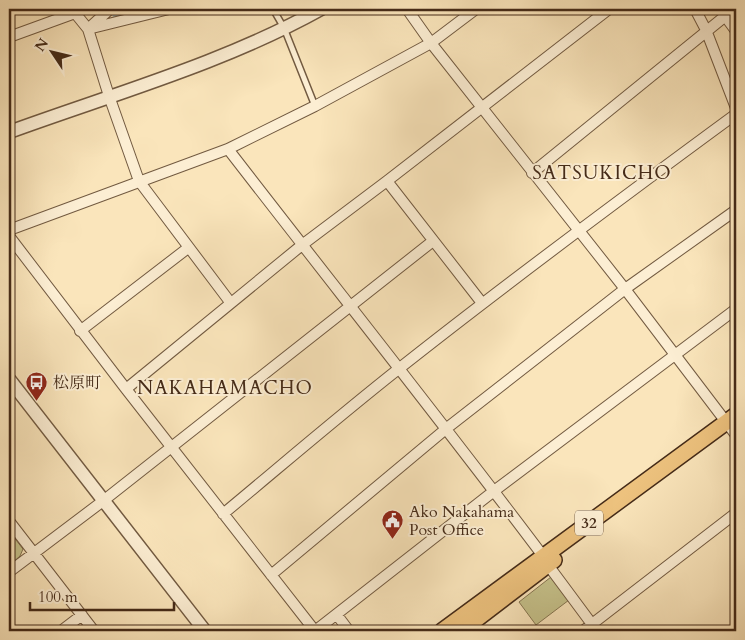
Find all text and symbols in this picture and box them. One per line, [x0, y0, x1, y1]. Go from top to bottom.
north arrow [28, 28, 78, 78]
text: N [30, 34, 53, 55]
district label: SATSUKICHO [532, 160, 672, 186]
bus stop icon: 松原町 [25, 370, 49, 401]
place label: 松原町 [53, 372, 101, 394]
district label: NAKAHAMACHO [137, 375, 313, 401]
place label: Ako Nakahama Post Office [409, 501, 514, 541]
public building icon: Ako Nakahama Post Office [381, 508, 405, 539]
road number: 32 [575, 510, 603, 536]
scale bar [30, 580, 174, 612]
text: 100 m [38, 587, 78, 607]

